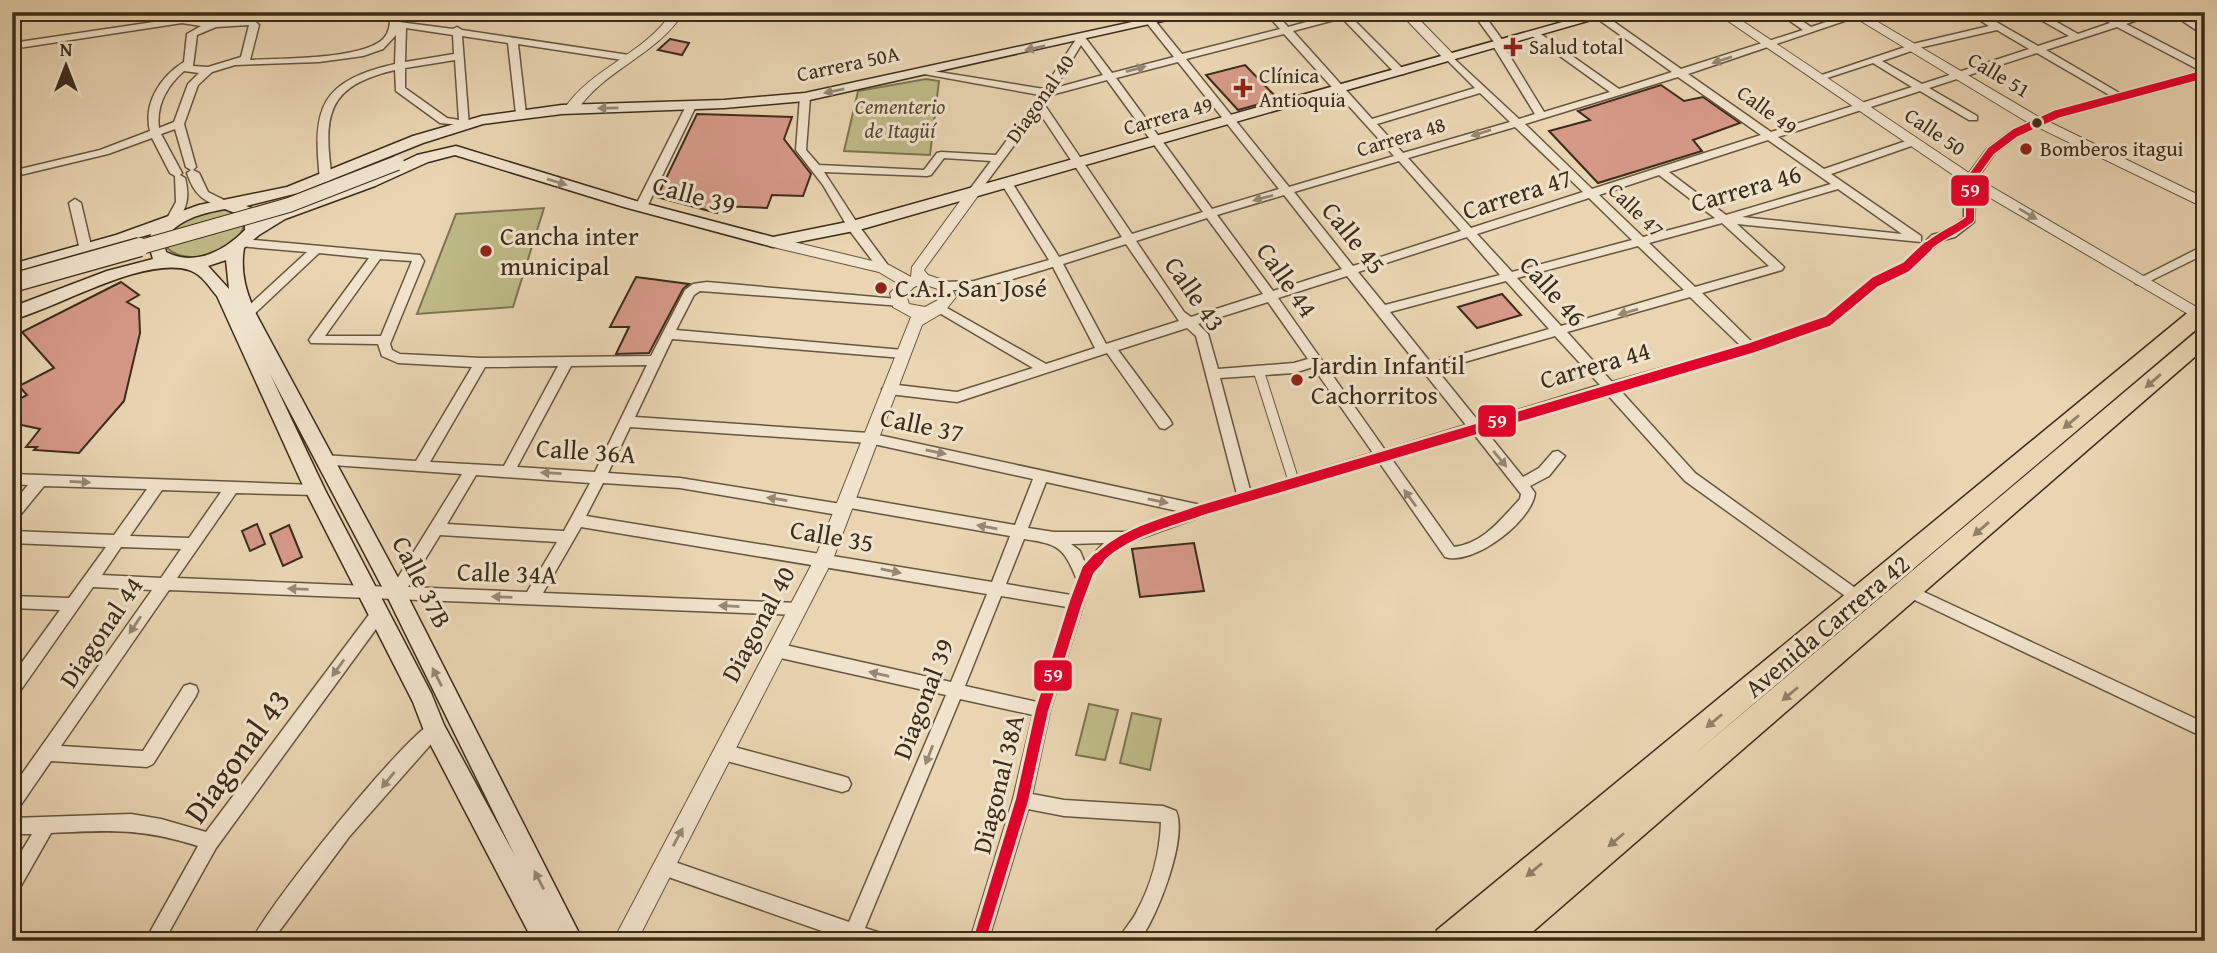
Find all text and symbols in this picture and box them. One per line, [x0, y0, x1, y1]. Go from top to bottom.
place label: Salud total [1529, 31, 1624, 62]
north arrow [32, 32, 102, 102]
text: N [60, 35, 73, 63]
street label: Carrera 50A [794, 37, 902, 89]
marker: Salud total [1503, 37, 1523, 57]
one-way arrow [1024, 42, 1046, 53]
street label: Calle 51 [1962, 44, 2036, 105]
street label: Diagonal 40 [998, 48, 1082, 149]
one-way arrow [1711, 55, 1732, 66]
place label: Clínica Antioquia [1259, 60, 1346, 115]
one-way arrow [1125, 63, 1147, 74]
street label: Calle 49 [1731, 77, 1804, 142]
marker: Clínica Antioquia [1233, 78, 1253, 98]
one-way arrow [823, 85, 845, 96]
street label: Carrera 49 [1120, 88, 1216, 143]
park label: Cementerio de Itagüí [855, 91, 945, 146]
street label: Calle 50 [1898, 100, 1972, 163]
one-way arrow [596, 103, 618, 114]
street label: Carrera 48 [1353, 108, 1449, 165]
unlabelled marker [2030, 116, 2044, 130]
one-way arrow [1470, 129, 1491, 139]
place label: Bomberos itagui [2040, 133, 2184, 164]
marker: Bomberos itagui [2018, 141, 2034, 157]
street label: Carrera 46 [1686, 153, 1806, 222]
street label: Carrera 47 [1457, 157, 1577, 230]
street label: Calle 39 [649, 165, 740, 224]
line badge: 59 [1950, 174, 1990, 207]
street label: Calle 47 [1601, 175, 1672, 244]
text: 59 [1960, 176, 1980, 204]
one-way arrow [546, 177, 567, 187]
street label: Calle 45 [1313, 193, 1396, 283]
one-way arrow [1252, 194, 1273, 204]
one-way arrow [2019, 208, 2038, 221]
place label: Cancha inter municipal [500, 216, 639, 285]
street label: Calle 44 [1247, 234, 1327, 325]
marker: Cancha inter municipal [478, 243, 494, 259]
street label: Calle 46 [1511, 246, 1596, 335]
street label: Calle 43 [1155, 248, 1235, 339]
place label: C.A.I. San José [895, 268, 1047, 307]
marker: C.A.I. San José [873, 280, 889, 296]
one-way arrow [1617, 307, 1638, 317]
street label: Carrera 44 [1535, 330, 1655, 399]
place label: Jardin Infantil Cachorritos [1308, 345, 1465, 414]
marker: Jardin Infantil Cachorritos [1289, 372, 1305, 388]
one-way arrow [2144, 373, 2162, 389]
street label: Calle 37 [877, 397, 967, 452]
line badge: 59 [1477, 404, 1517, 438]
text: 59 [1487, 407, 1507, 435]
one-way arrow [2063, 414, 2080, 429]
street label: Calle 36A [535, 428, 637, 473]
one-way arrow [925, 447, 947, 458]
one-way arrow [1492, 450, 1507, 467]
one-way arrow [540, 468, 562, 479]
one-way arrow [70, 477, 92, 488]
one-way arrow [1403, 489, 1417, 507]
one-way arrow [766, 493, 788, 504]
one-way arrow [1147, 495, 1169, 506]
street label: Calle 35 [787, 509, 877, 562]
one-way arrow [976, 521, 998, 532]
one-way arrow [1972, 521, 1989, 536]
street label: Calle 37B [383, 529, 462, 635]
street label: Avenida Carrera 42 [1735, 544, 1918, 707]
street label: Calle 34A [456, 551, 558, 594]
street label: Diagonal 40 [711, 559, 804, 689]
one-way arrow [880, 566, 902, 577]
street label: Diagonal 44 [49, 568, 152, 695]
one-way arrow [287, 583, 309, 594]
one-way arrow [491, 592, 513, 603]
one-way arrow [718, 601, 740, 612]
one-way arrow [128, 616, 142, 634]
street label: Diagonal 39 [882, 633, 963, 765]
one-way arrow [332, 659, 346, 677]
line badge: 59 [1033, 659, 1073, 692]
text: 59 [1043, 661, 1063, 689]
one-way arrow [431, 667, 443, 687]
one-way arrow [868, 668, 890, 679]
street label: Diagonal 43 [172, 679, 301, 833]
one-way arrow [1781, 686, 1798, 701]
street label: Diagonal 38A [961, 710, 1034, 858]
one-way arrow [1705, 713, 1722, 728]
one-way arrow [923, 745, 934, 766]
one-way arrow [380, 770, 395, 788]
one-way arrow [673, 827, 684, 847]
one-way arrow [1607, 833, 1625, 848]
one-way arrow [1525, 862, 1542, 877]
one-way arrow [534, 870, 545, 890]

